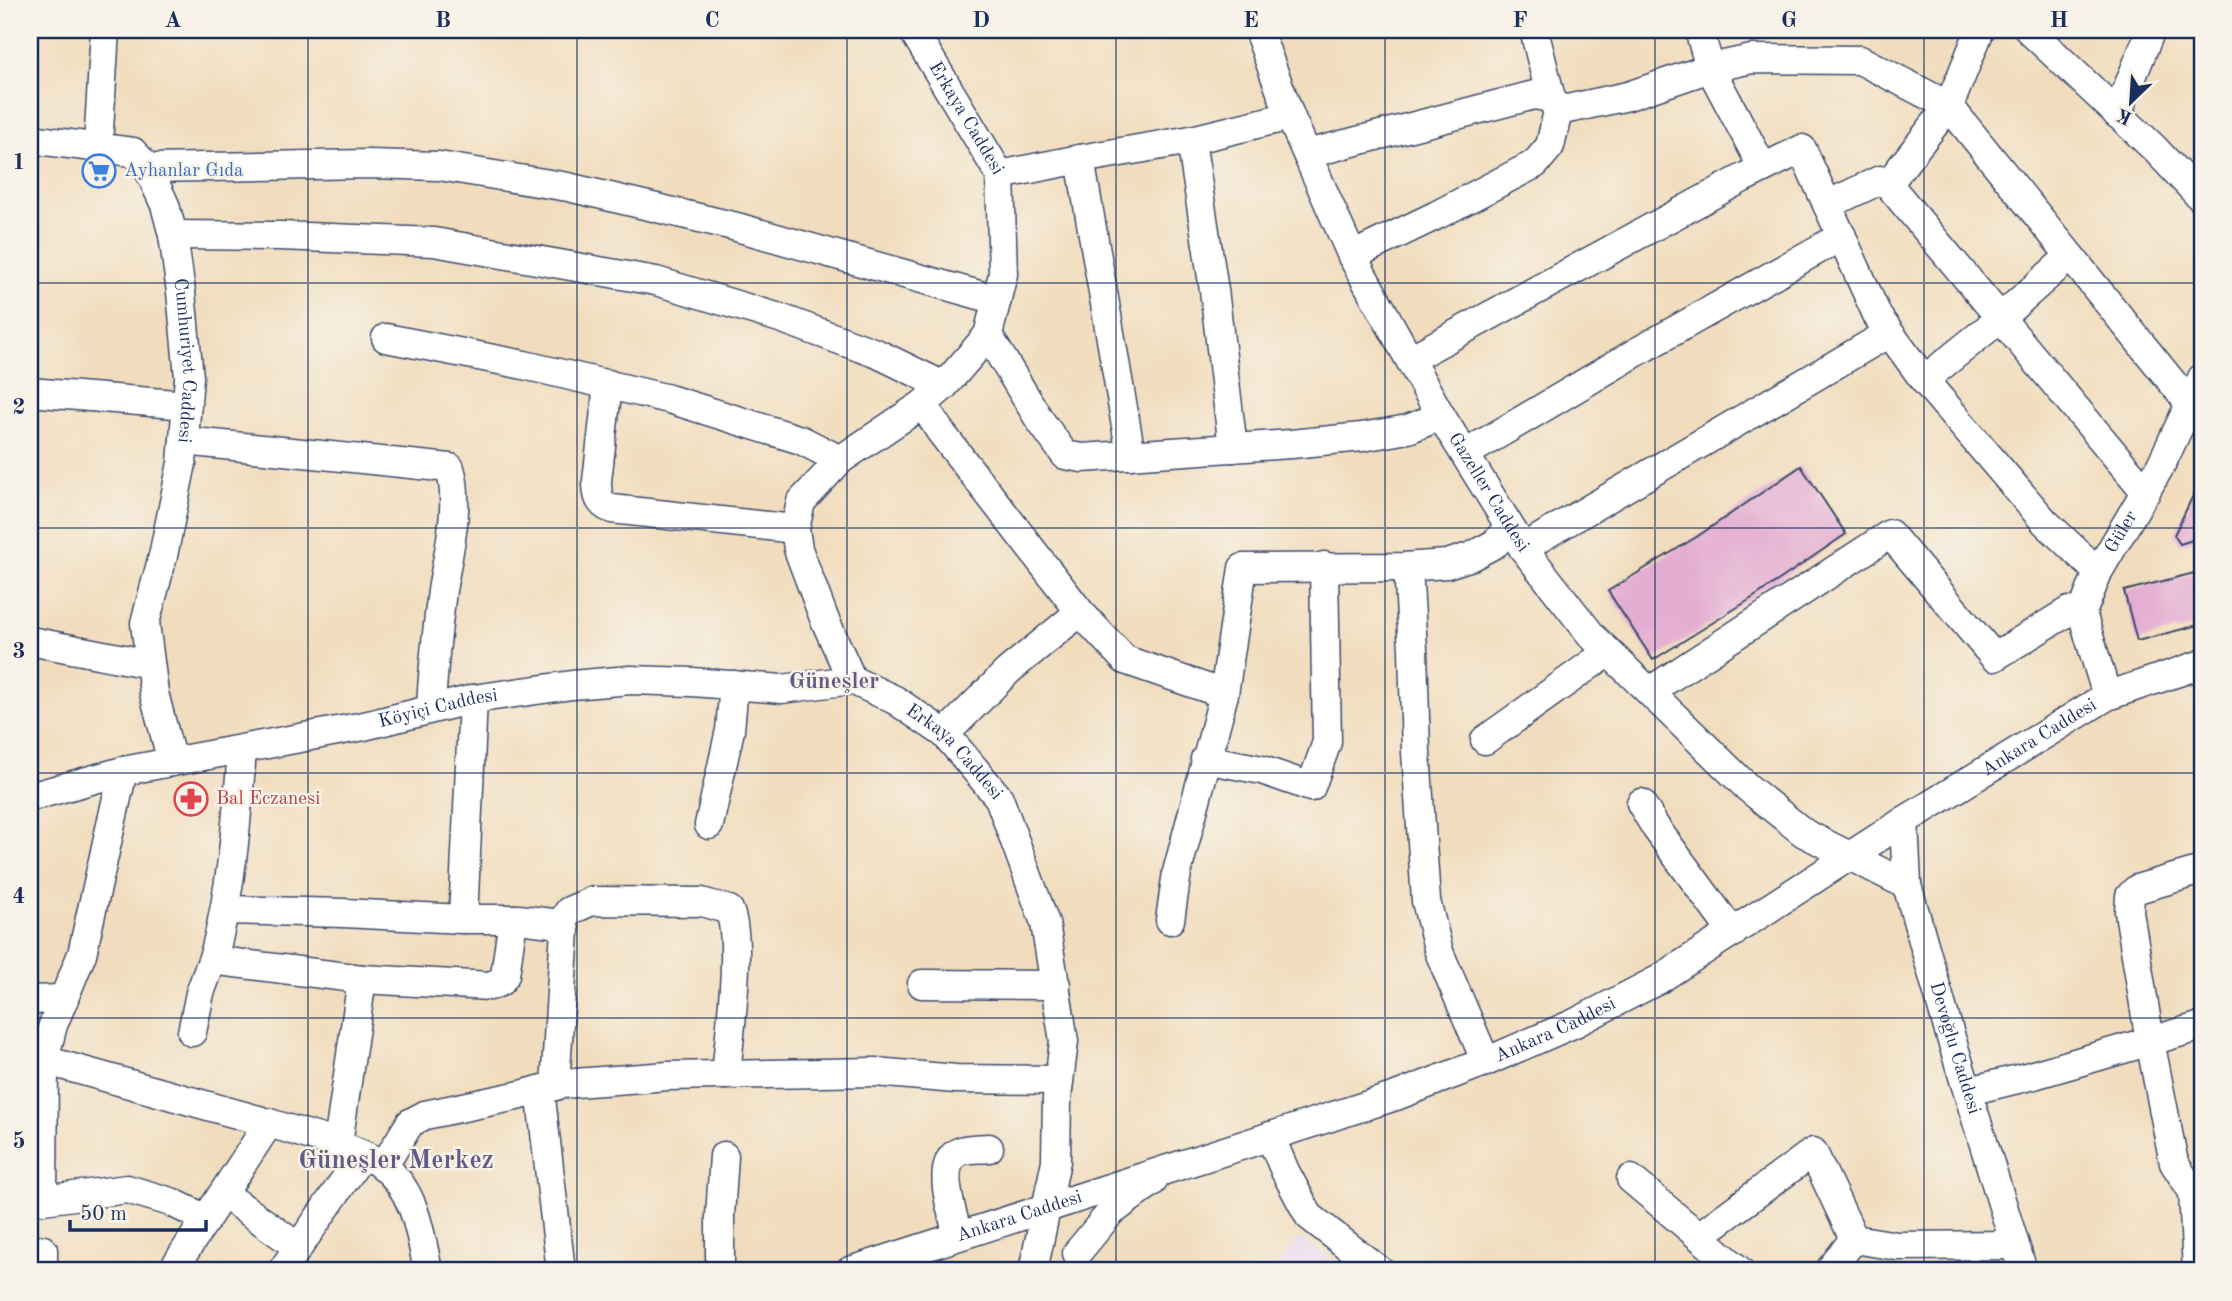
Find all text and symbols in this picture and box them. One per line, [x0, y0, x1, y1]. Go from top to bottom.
text: A [164, 9, 182, 32]
text: B [435, 9, 451, 32]
text: C [704, 9, 720, 32]
text: D [972, 9, 990, 32]
text: E [1243, 9, 1259, 32]
text: F [1512, 9, 1528, 32]
text: G [1781, 9, 1797, 32]
text: H [2050, 9, 2068, 32]
street label: Erkaya Caddesi [925, 58, 1007, 178]
north arrow [2096, 66, 2166, 136]
text: K [2114, 103, 2136, 127]
text: 1 [12, 151, 26, 174]
supermarket icon: Ayhanlar Gıda [80, 152, 118, 190]
place label: Ayhanlar Gıda [124, 162, 244, 181]
street label: Cumhuriyet Caddesi [170, 277, 199, 444]
text: 2 [12, 396, 26, 419]
street label: Gazeller Caddesi [1444, 430, 1532, 556]
street label: Güler [2102, 507, 2141, 557]
text: 3 [12, 640, 26, 663]
district label: Güneşler [789, 670, 879, 693]
street label: Köyiçi Caddesi [377, 686, 499, 732]
street label: Ankara Caddesi [1979, 695, 2100, 780]
street label: Erkaya Caddesi [902, 701, 1006, 804]
pharmacy icon: Bal Eczanesi [172, 780, 210, 818]
place label: Bal Eczanesi [216, 790, 320, 809]
text: 4 [12, 885, 26, 908]
street label: Devoğlu Caddesi [1926, 980, 1984, 1117]
street label: Ankara Caddesi [1492, 994, 1619, 1066]
text: 5 [12, 1130, 26, 1153]
district label: Güneşler Merkez [298, 1148, 494, 1174]
street label: Ankara Caddesi [954, 1188, 1085, 1246]
scale bar [70, 1189, 206, 1233]
text: 50 m [80, 1204, 127, 1225]

